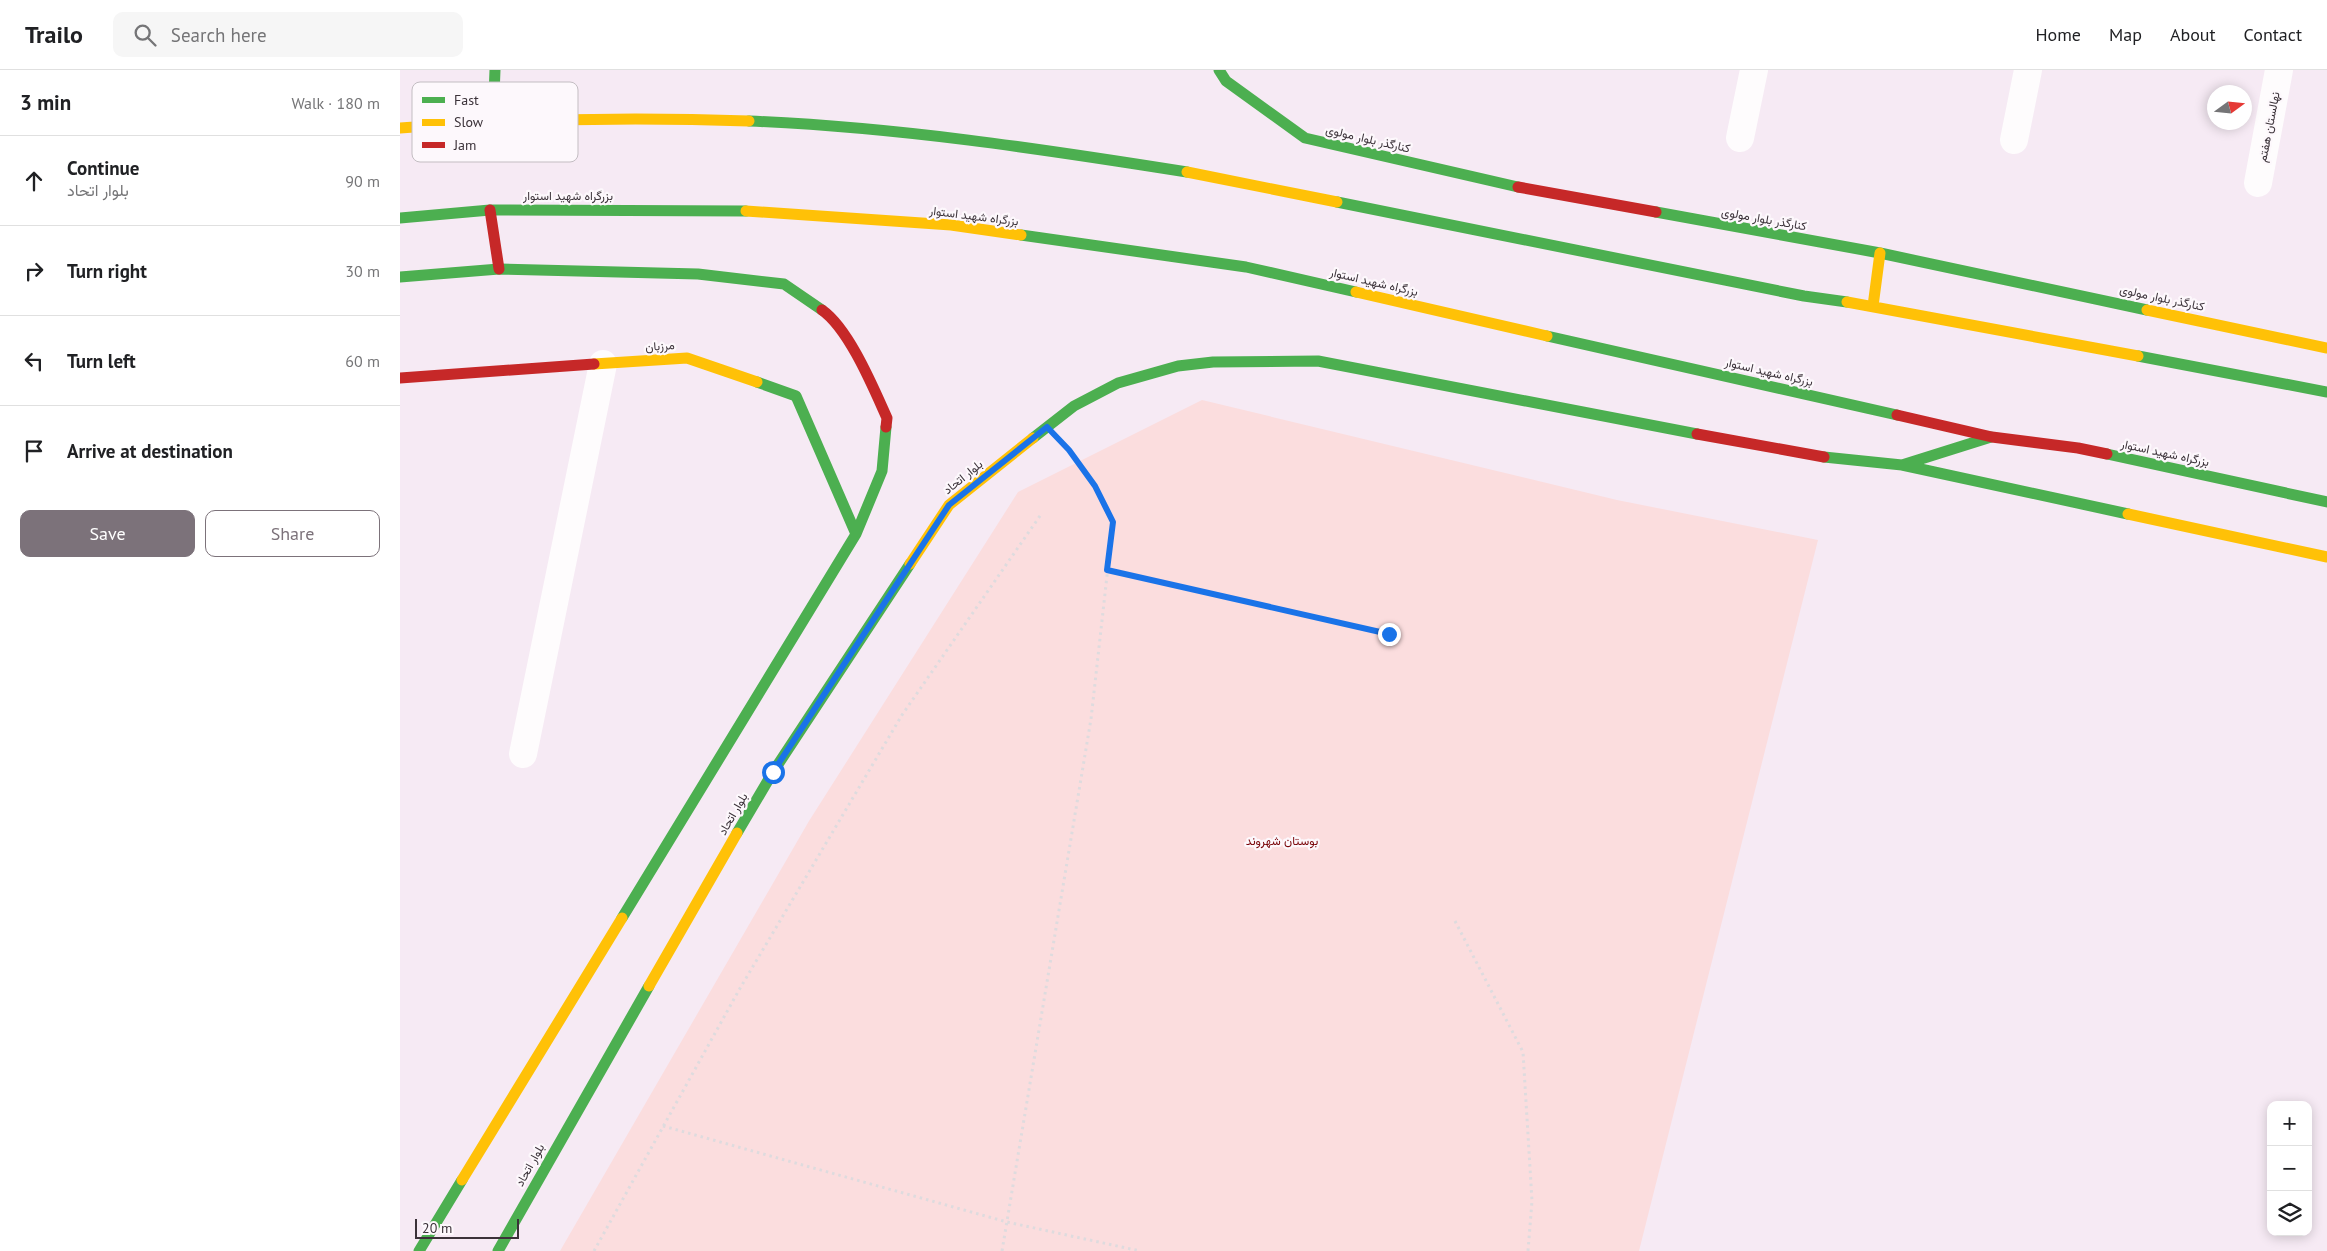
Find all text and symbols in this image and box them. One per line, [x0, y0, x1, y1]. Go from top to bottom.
search box [113, 12, 463, 57]
text: Trailo [25, 19, 83, 50]
icon: search [131, 21, 159, 49]
text: Search here [171, 23, 267, 47]
text: Home [2035, 23, 2081, 46]
text: Map [2109, 23, 2142, 46]
text: About [2170, 23, 2216, 46]
text: Contact [2244, 23, 2302, 46]
legend [412, 82, 578, 162]
north arrow [2207, 85, 2252, 130]
text: 3 min [20, 89, 71, 116]
street label: نهالستان هفتم [2254, 90, 2284, 164]
text: Fast [454, 91, 479, 109]
text: Walk · 180 m [291, 93, 380, 113]
text: Slow [454, 113, 484, 131]
street label: کنارگذر بلوار مولوی [1324, 121, 1412, 157]
text: Jam [453, 136, 476, 154]
text: Continue [67, 156, 139, 180]
icon: ahead [20, 167, 48, 195]
text: 90 m [345, 171, 380, 191]
text: بلوار اتحاد [67, 180, 129, 200]
street label: بزرگراه شهید استوار [522, 188, 613, 204]
street label: بزرگراه شهید استوار [927, 202, 1020, 229]
street label: کنارگذر بلوار مولوی [1720, 204, 1808, 234]
icon: right [20, 257, 48, 285]
text: Turn right [67, 259, 147, 283]
text: 30 m [345, 261, 380, 281]
street label: بزرگراه شهید استوار [1327, 264, 1420, 300]
street label: کنارگذر بلوار مولوی [2118, 281, 2206, 315]
street label: مرزبان [645, 337, 675, 355]
icon: left [20, 347, 48, 375]
text: Turn left [67, 349, 136, 373]
text: 60 m [345, 351, 380, 371]
street label: بزرگراه شهید استوار [1722, 354, 1815, 390]
street label: بزرگراه شهید استوار [2118, 436, 2211, 470]
icon: arrive [20, 437, 48, 465]
text: Arrive at destination [67, 439, 233, 463]
street label: بلوار اتحاد [940, 456, 986, 498]
button: Save [20, 510, 195, 557]
button: Share [205, 510, 380, 557]
route end [1378, 623, 1401, 646]
route start [762, 761, 785, 784]
street label: بلوار اتحاد [714, 790, 752, 838]
park label: بوستان شهروند [1246, 833, 1318, 849]
map controls [2267, 1101, 2312, 1236]
button: + [2267, 1101, 2312, 1146]
street label: بلوار اتحاد [512, 1141, 548, 1189]
button: − [2267, 1146, 2312, 1191]
button: layers [2267, 1191, 2312, 1236]
scale bar [415, 1216, 519, 1239]
text: 20 m [422, 1219, 452, 1237]

